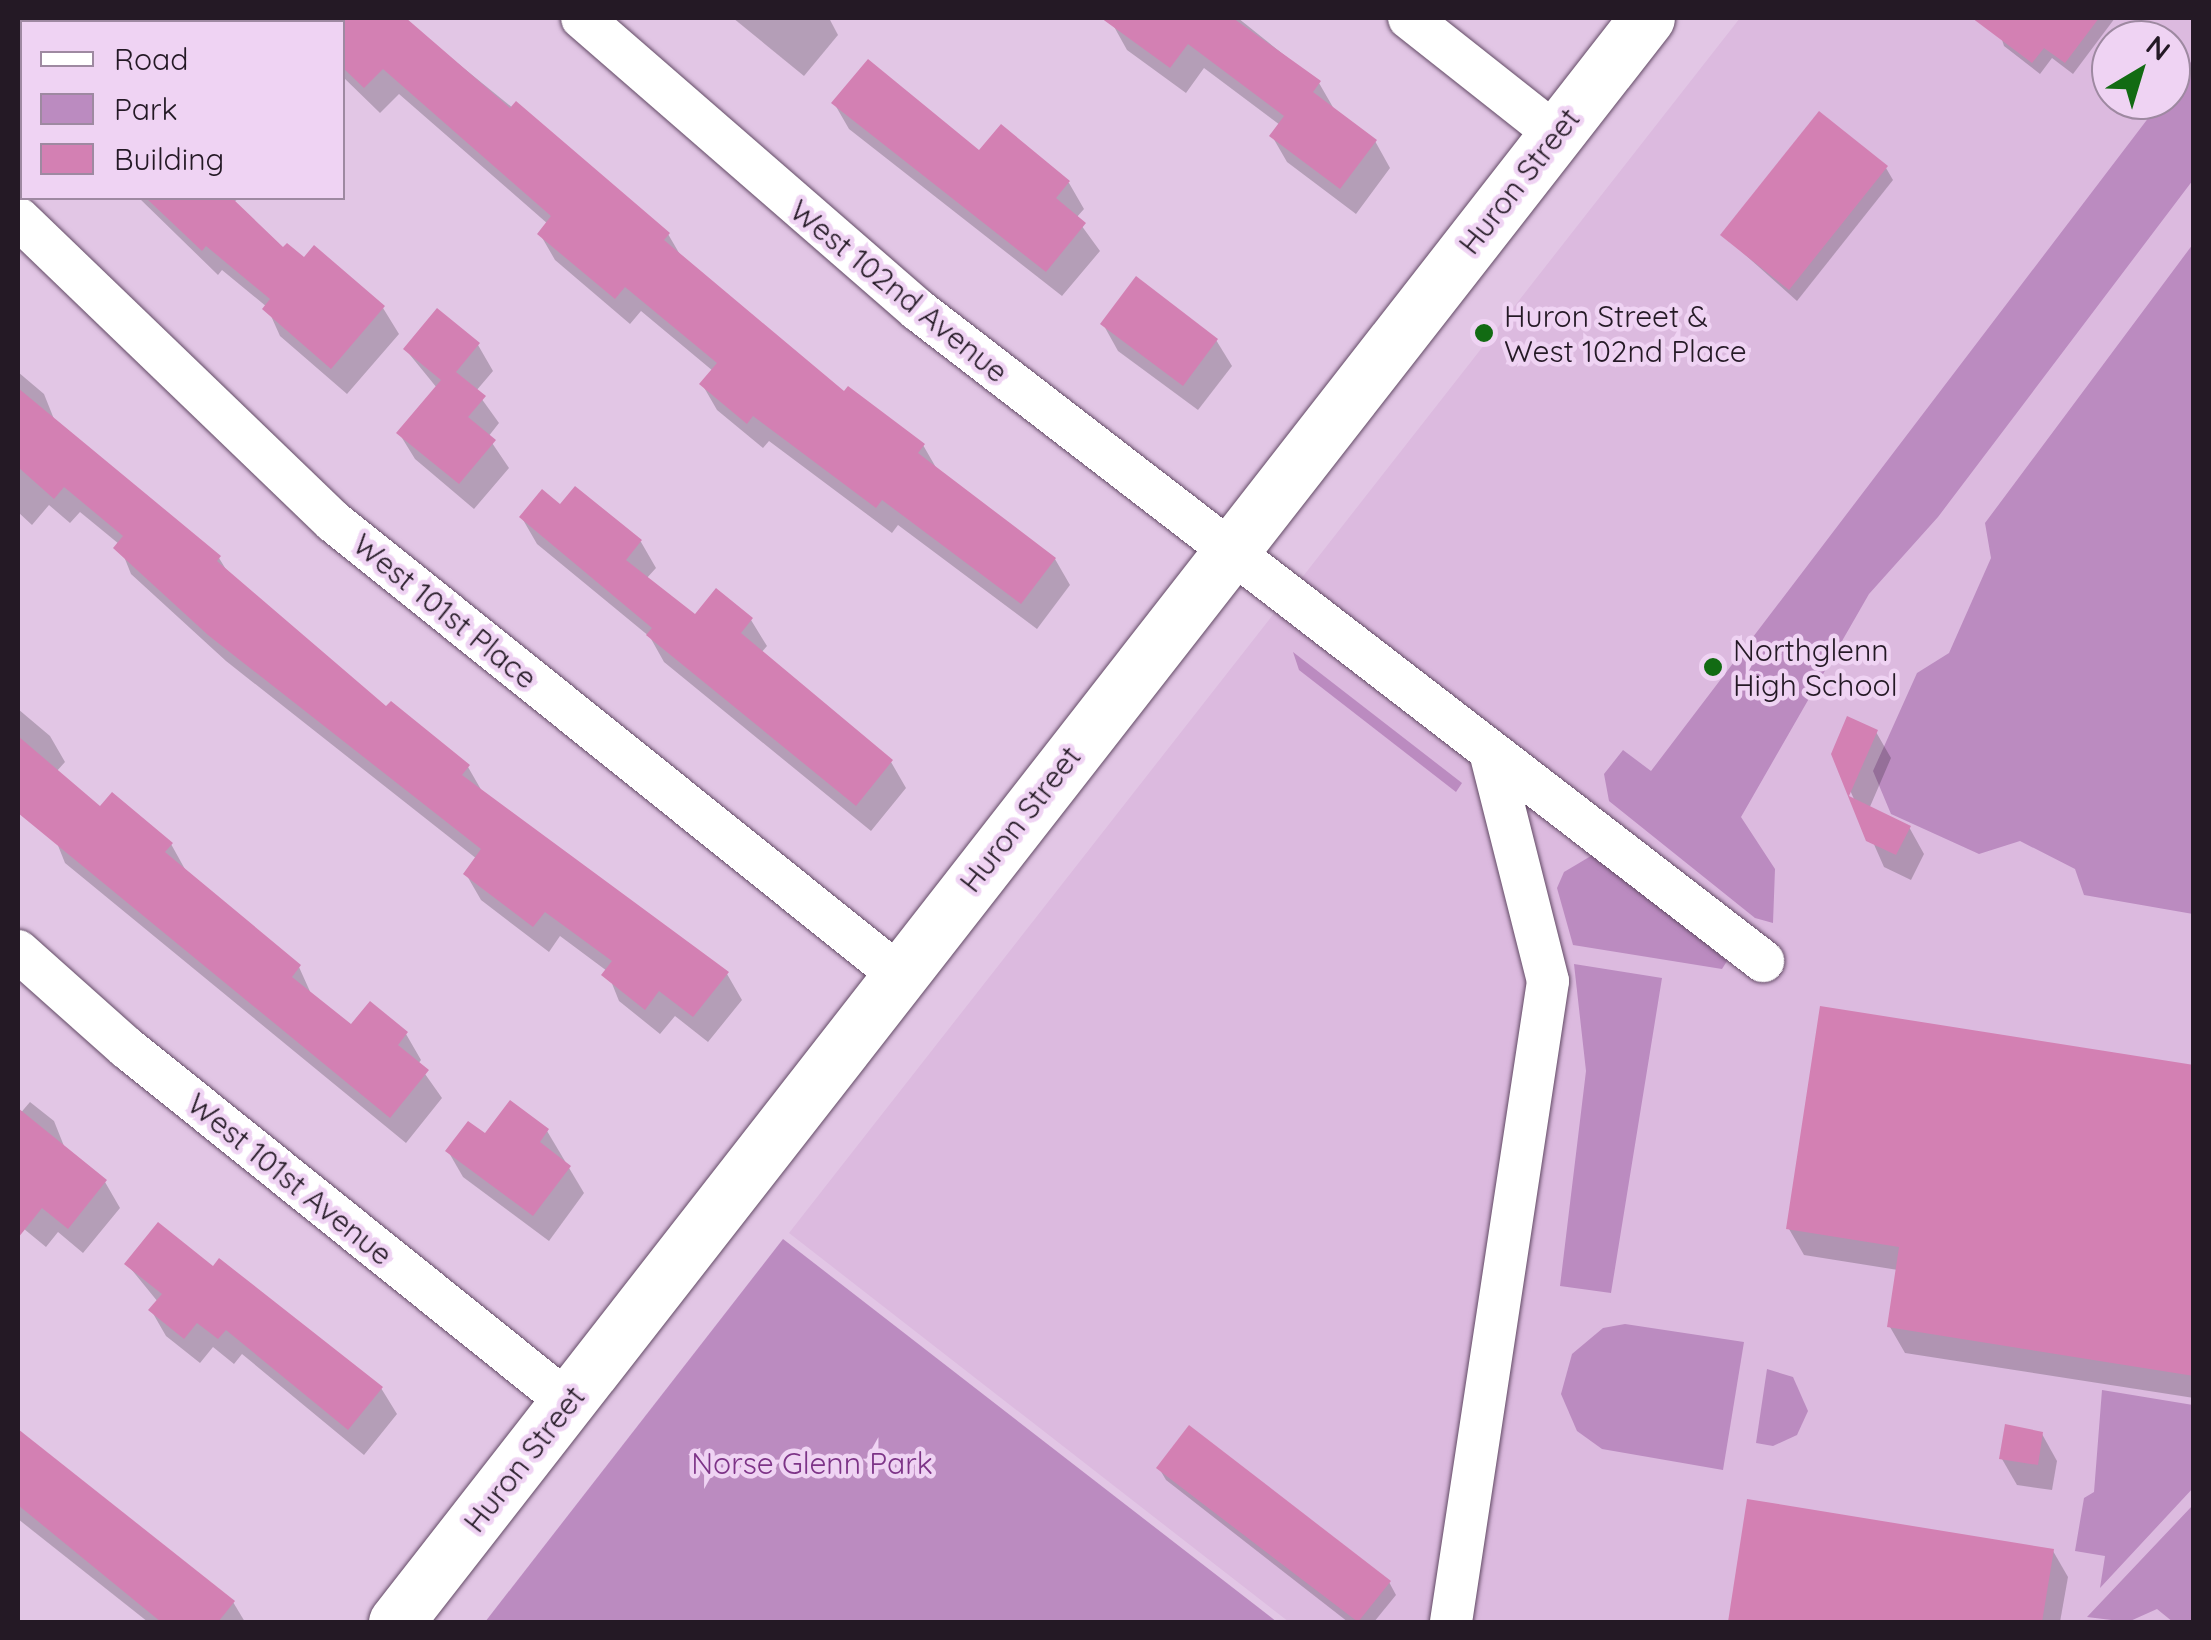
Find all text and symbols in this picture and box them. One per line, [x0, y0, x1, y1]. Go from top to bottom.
legend [20, 20, 345, 200]
north arrow [2091, 20, 2191, 120]
text: N [2140, 27, 2177, 68]
text: Road [114, 40, 188, 78]
text: Park [114, 90, 178, 128]
street label: Huron Street [1451, 101, 1587, 261]
text: Building [114, 140, 224, 178]
street label: West 102nd Avenue [783, 192, 1015, 390]
place label: Huron Street & West 102nd Place [1504, 298, 1747, 368]
marker: Huron Street & West 102nd Place [1473, 322, 1495, 344]
street label: West 101st Place [346, 526, 544, 696]
place label: Northglenn High School [1733, 632, 1898, 702]
marker: Northglenn High School [1702, 656, 1724, 678]
street label: Huron Street [952, 739, 1088, 899]
street label: West 101st Avenue [180, 1085, 400, 1273]
street label: Huron Street [456, 1379, 592, 1539]
park label: Norse Glenn Park [691, 1445, 933, 1481]

